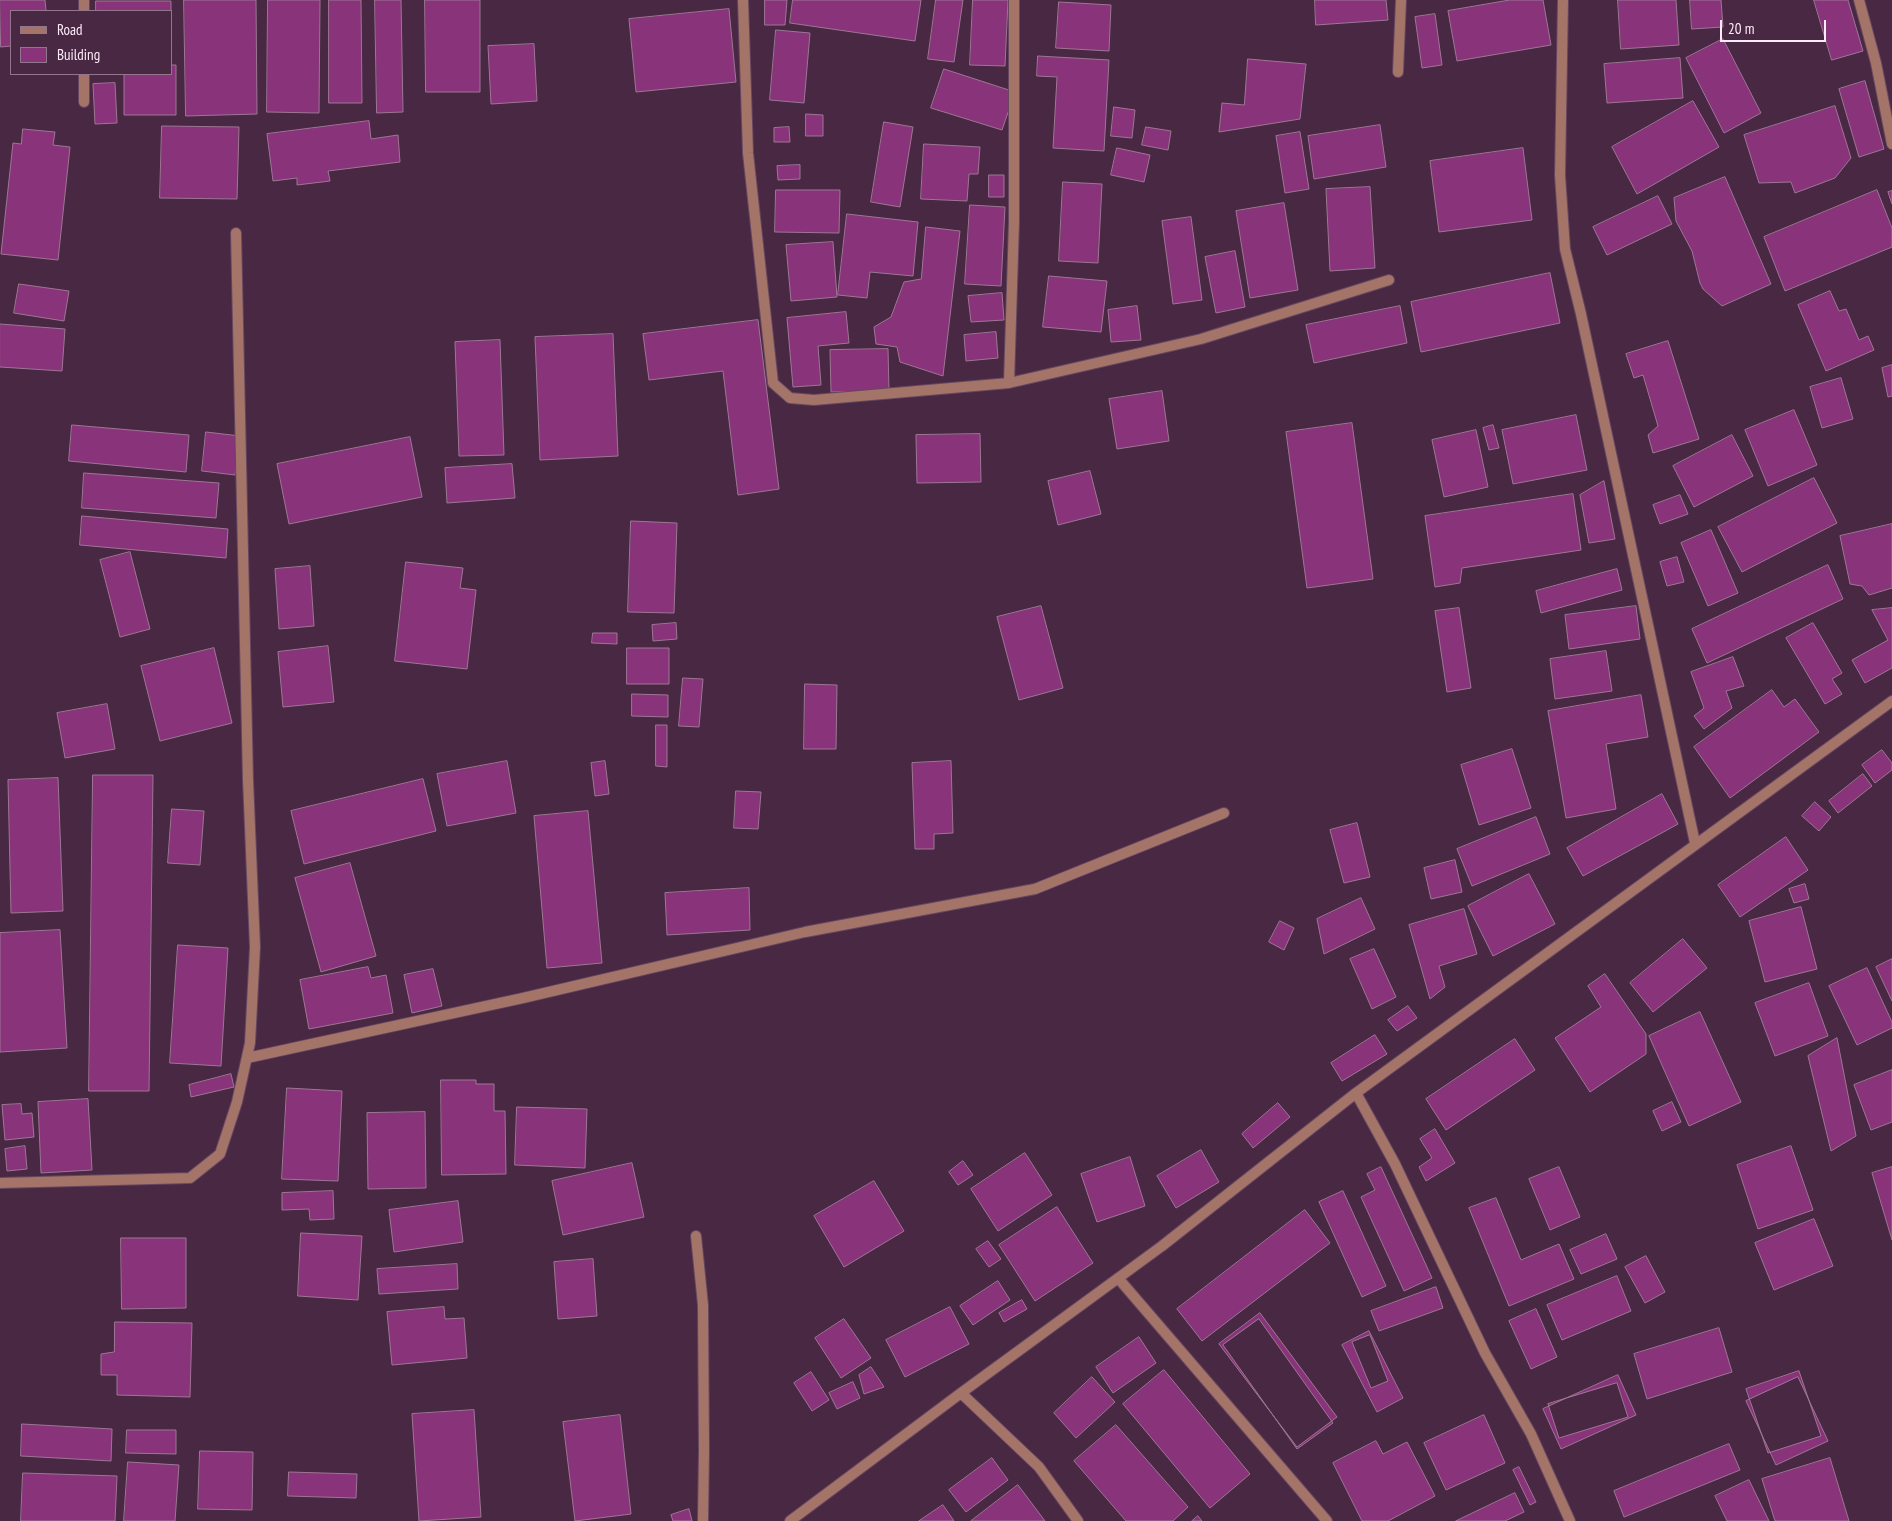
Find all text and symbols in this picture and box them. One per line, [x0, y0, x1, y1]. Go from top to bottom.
legend [10, 10, 172, 75]
scale bar [1722, 10, 1828, 42]
text: 20 m [1728, 19, 1754, 38]
text: Road [57, 20, 83, 39]
text: Building [57, 45, 100, 64]

